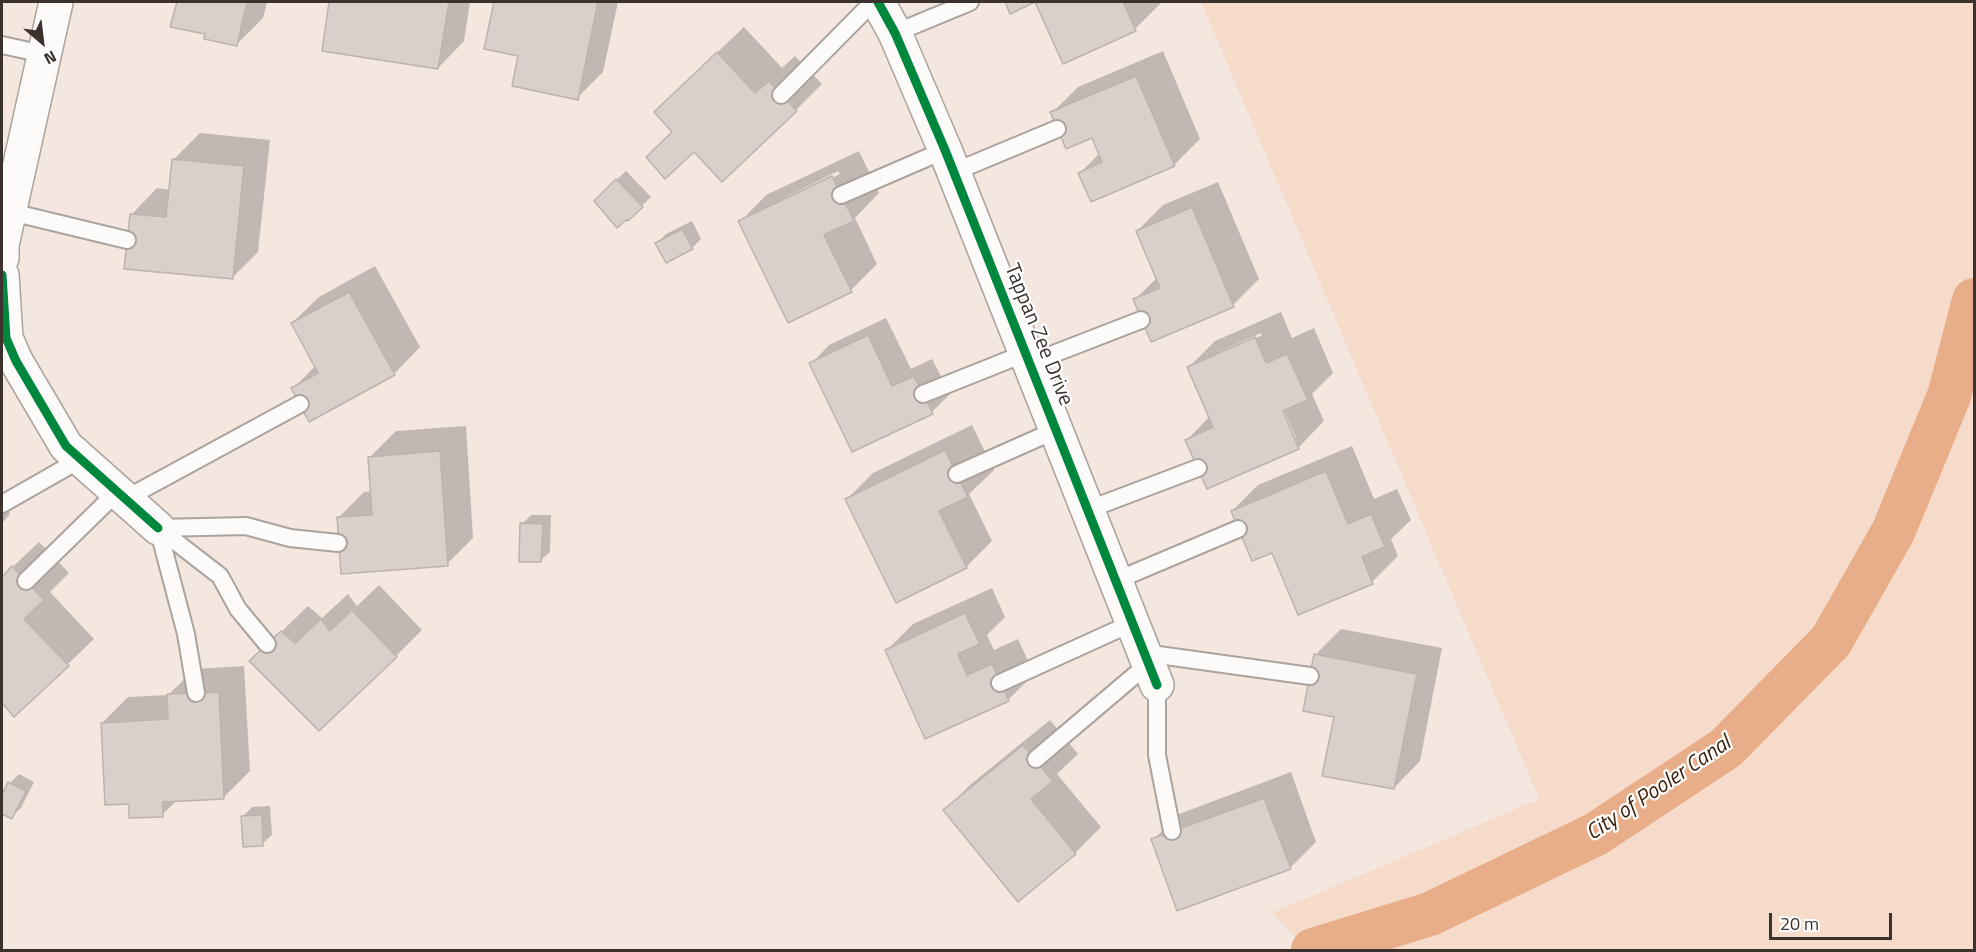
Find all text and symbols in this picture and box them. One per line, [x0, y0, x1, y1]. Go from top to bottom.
north arrow [12, 12, 72, 72]
text: N [40, 45, 61, 71]
street label: Tappan Zee Drive [998, 260, 1078, 410]
water label: City of Pooler Canal [1582, 731, 1736, 847]
scale bar [1772, 901, 1895, 939]
text: 20 m [1780, 910, 1819, 937]

